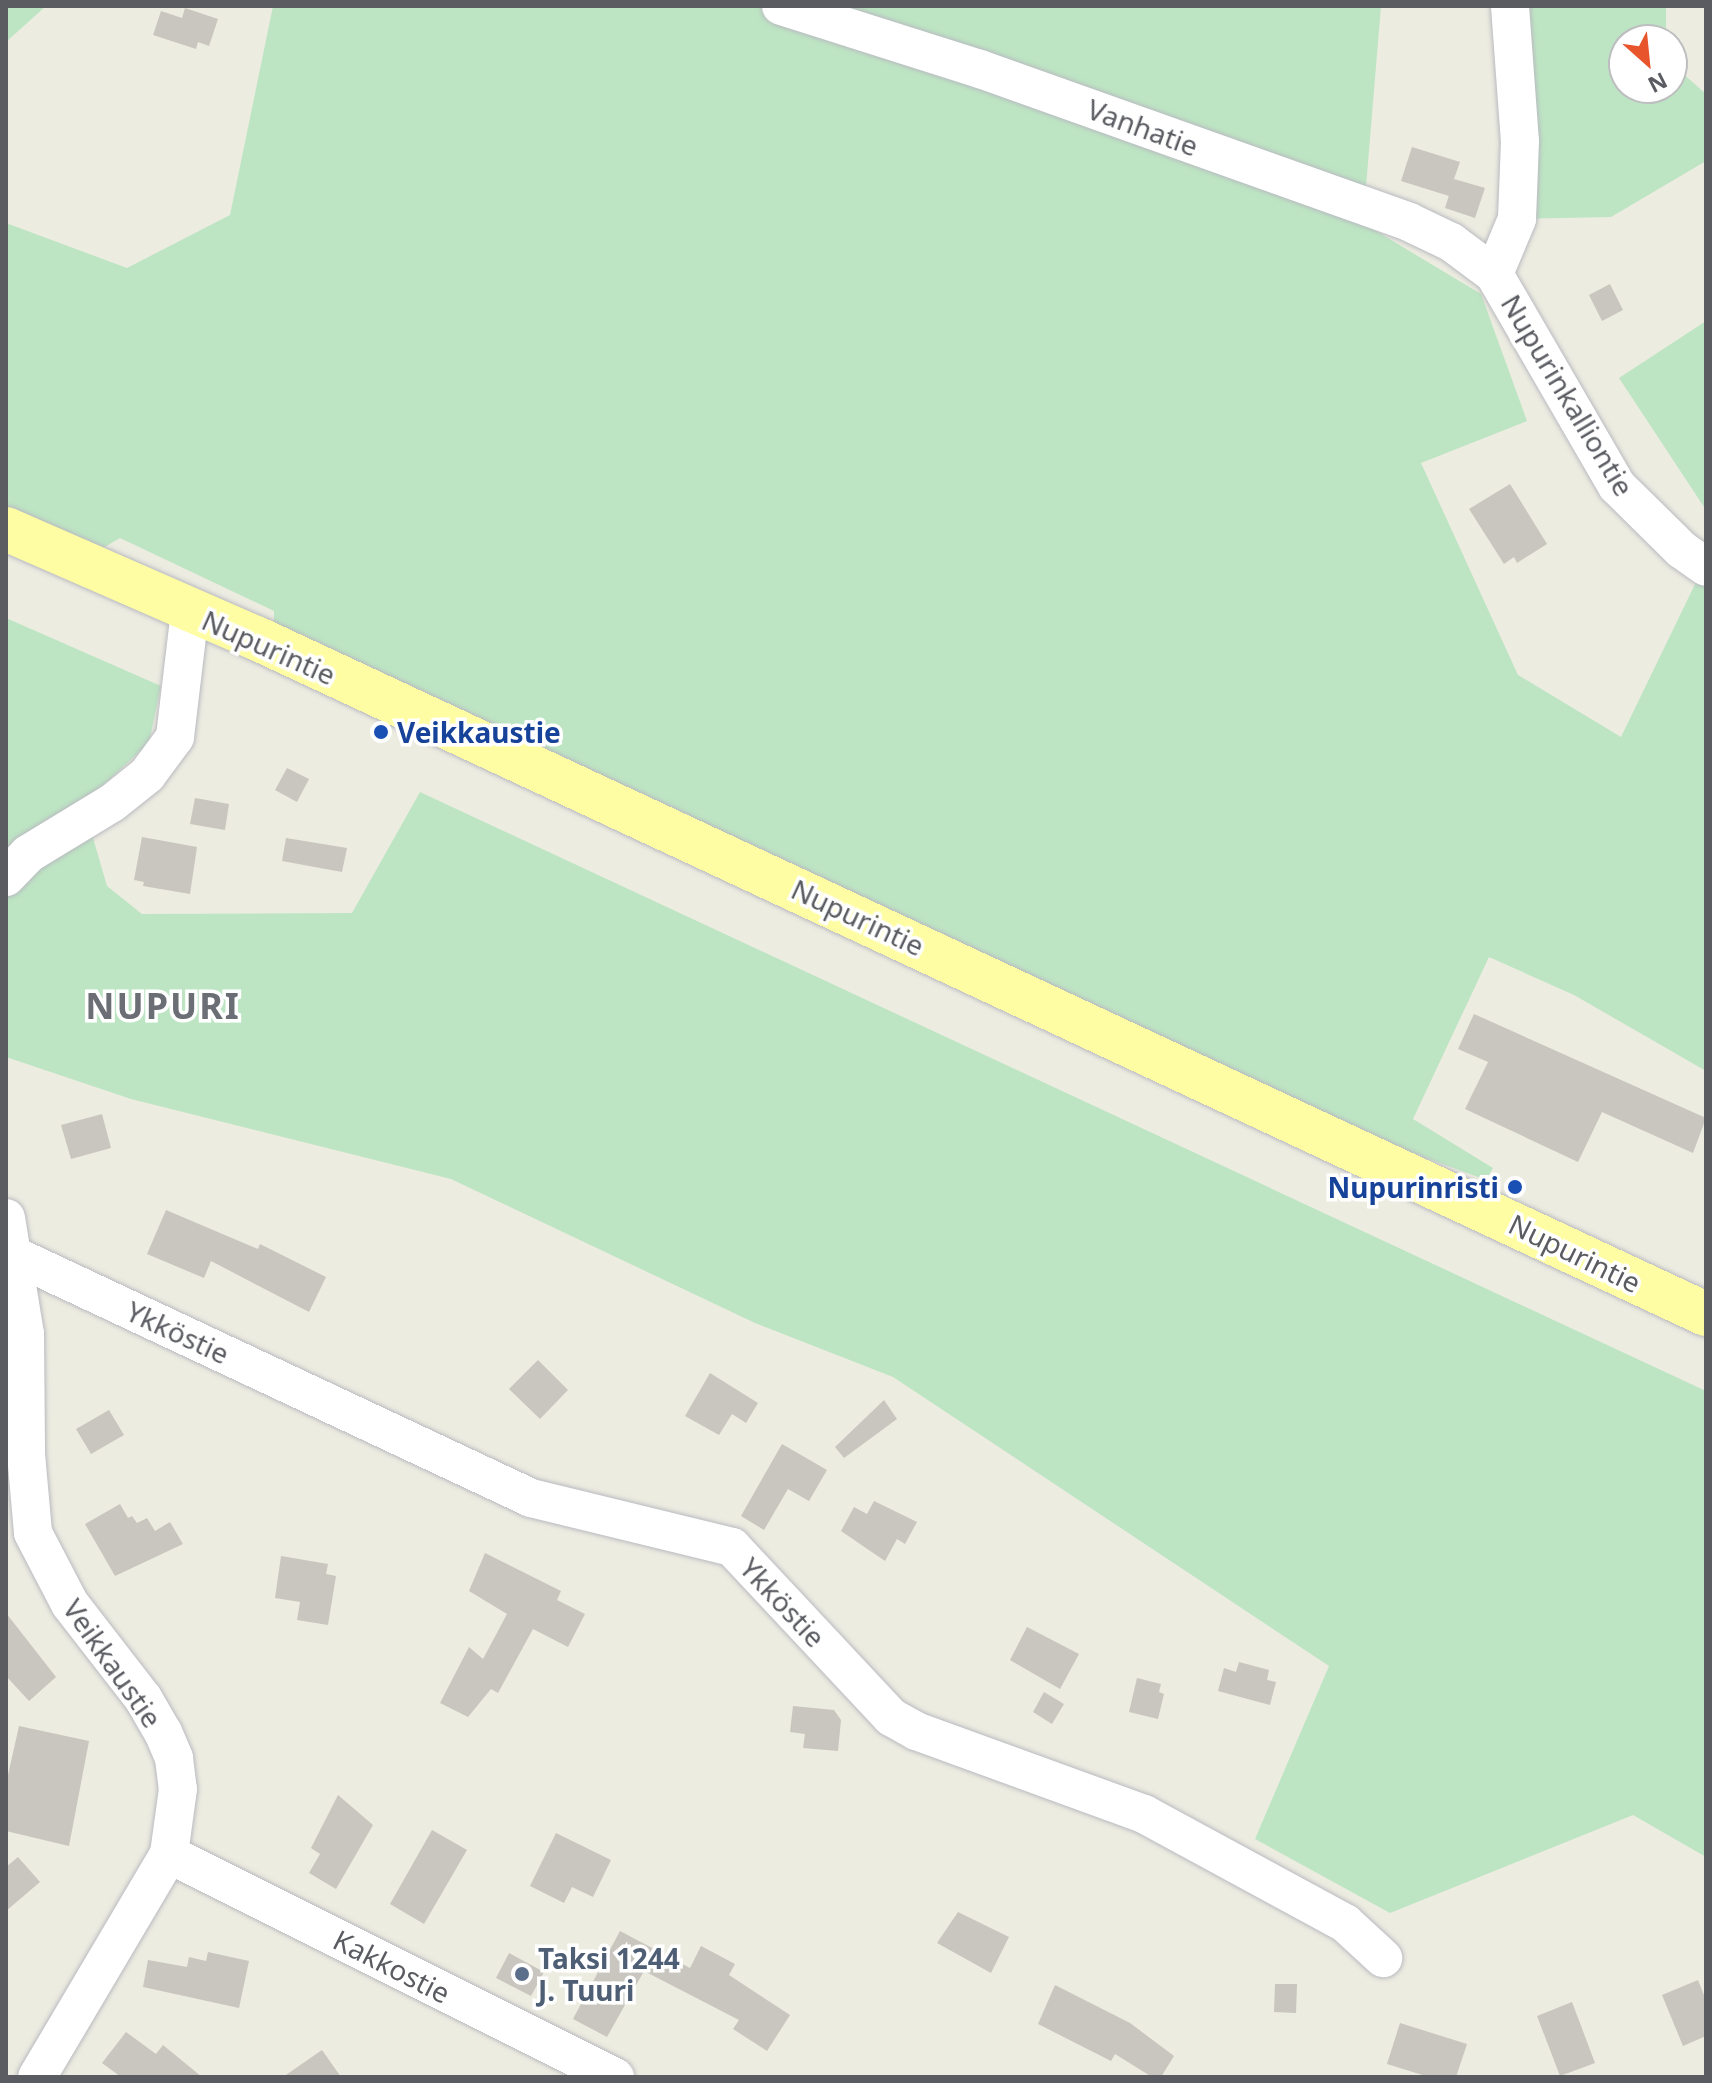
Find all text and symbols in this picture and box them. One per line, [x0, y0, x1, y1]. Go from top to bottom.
north arrow [1608, 24, 1688, 104]
text: N [1643, 66, 1673, 101]
street label: Vanhatie [1083, 91, 1203, 163]
street label: Nupurinkalliontie [1495, 288, 1641, 502]
street label: Nupurintie [197, 603, 341, 691]
place label: Veikkaustie [397, 715, 561, 749]
marker: Veikkaustie [372, 723, 390, 741]
street label: Nupurintie [786, 872, 930, 962]
district label: NUPURI [85, 984, 241, 1028]
place label: Nupurinristi [1328, 1170, 1499, 1204]
marker: Nupurinristi [1506, 1178, 1524, 1196]
street label: Nupurintie [1504, 1207, 1646, 1299]
street label: Ykköstie [121, 1294, 235, 1370]
street label: Ykköstie [733, 1551, 833, 1653]
street label: Veikkaustie [57, 1592, 169, 1734]
street label: Kakkostie [328, 1922, 456, 2010]
place label: Taksi 1244 J. Tuuri [538, 1941, 680, 2007]
marker: Taksi 1244 J. Tuuri [513, 1965, 531, 1983]

